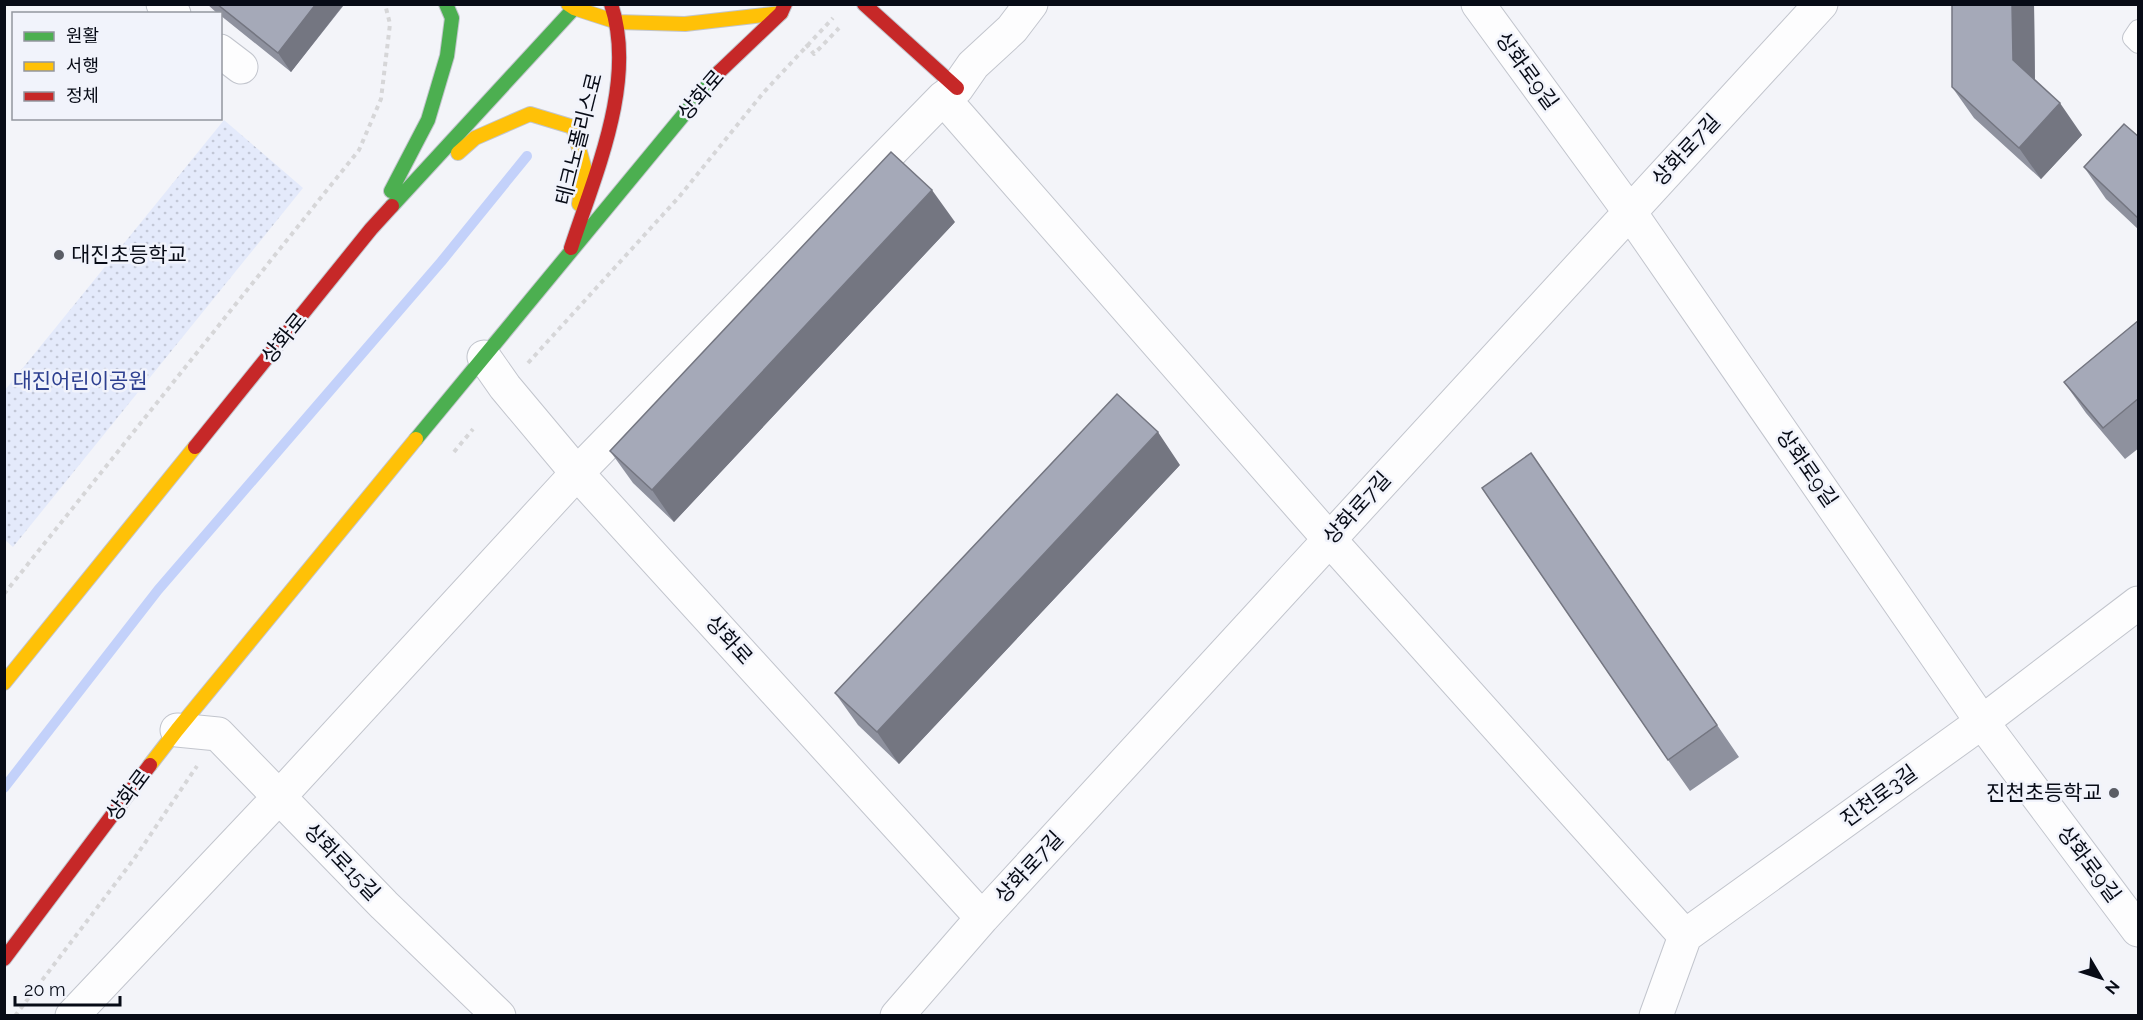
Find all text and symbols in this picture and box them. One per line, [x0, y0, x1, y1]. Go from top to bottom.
legend [12, 12, 222, 120]
text: 원활 [66, 25, 99, 46]
street label: 상화로9길 [1491, 27, 1564, 114]
text: 서행 [66, 55, 99, 76]
street label: 상화로 [672, 65, 729, 125]
street label: 테크노폴리스로 [550, 70, 607, 208]
text: 정체 [66, 85, 99, 106]
street label: 상화로7길 [1646, 109, 1725, 191]
place label: 대진초등학교 [71, 242, 187, 267]
marker: 대진초등학교 [52, 248, 66, 262]
street label: 상화로 [256, 307, 312, 368]
park label: 대진어린이공원 [12, 368, 148, 393]
street label: 상화로9길 [1771, 424, 1843, 512]
street label: 상화로7길 [1318, 466, 1396, 549]
street label: 상화로 [701, 610, 758, 670]
street label: 진천로3길 [1836, 759, 1922, 832]
street label: 상화로 [100, 764, 155, 825]
place label: 진천초등학교 [1986, 780, 2102, 805]
marker: 진천초등학교 [2107, 786, 2121, 800]
street label: 상화로15길 [299, 818, 385, 905]
street label: 상화로9길 [2052, 820, 2126, 907]
street label: 상화로7길 [989, 826, 1068, 908]
north arrow [2071, 948, 2131, 1008]
scale bar [15, 969, 120, 1007]
text: N [2101, 976, 2123, 998]
text: 20 m [24, 979, 66, 1000]

